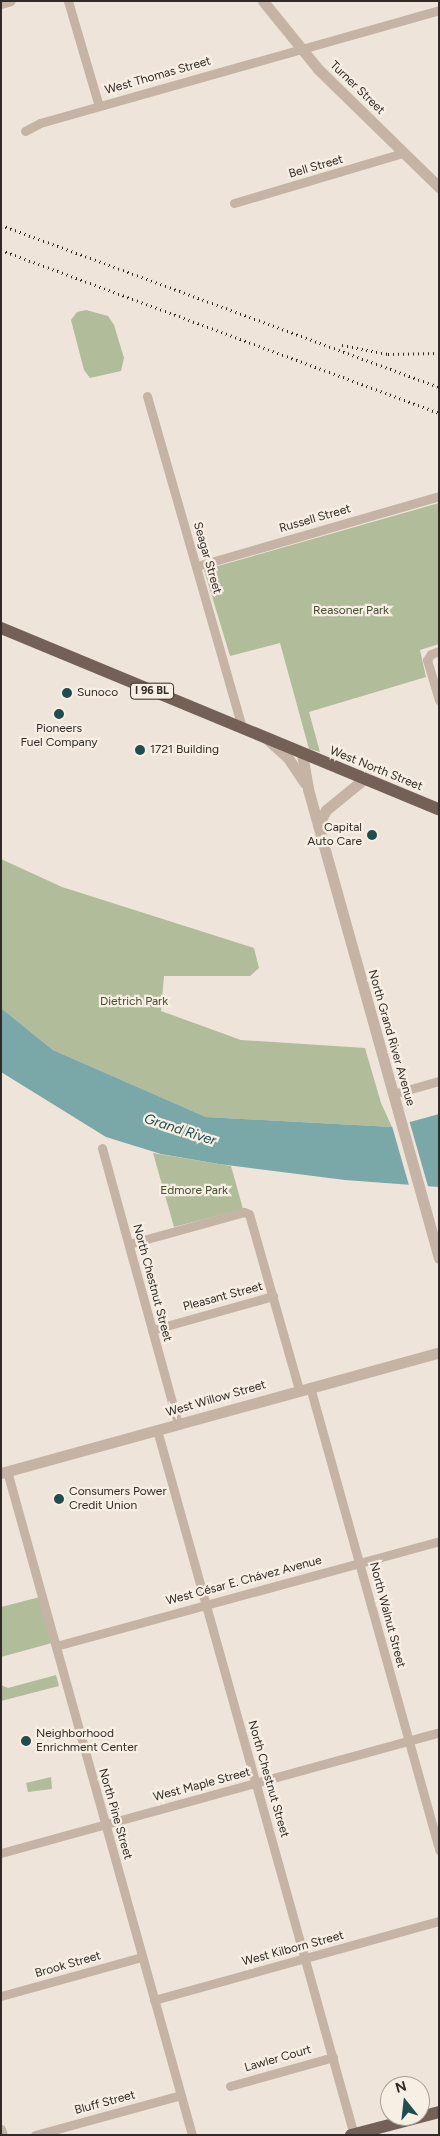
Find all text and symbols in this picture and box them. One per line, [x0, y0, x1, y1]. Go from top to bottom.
street label: West Thomas Street [103, 54, 213, 98]
street label: Turner Street [327, 58, 387, 118]
street label: Bell Street [287, 152, 345, 182]
street label: Russell Street [278, 502, 352, 536]
street label: Seagar Street [190, 521, 224, 595]
park label: Reasoner Park [313, 604, 389, 618]
road number: I 96 BL [130, 682, 174, 699]
place label: Sunoco [77, 686, 118, 700]
marker: Sunoco [61, 687, 73, 699]
marker: Pioneers Fuel Company [53, 708, 65, 720]
place label: Pioneers Fuel Company [20, 722, 98, 750]
place label: 1721 Building [150, 743, 219, 757]
marker: 1721 Building [134, 744, 146, 756]
street label: West North Street [328, 744, 424, 794]
place label: Capital Auto Care [307, 821, 362, 849]
marker: Capital Auto Care [366, 829, 378, 841]
street label: North Grand River Avenue [365, 968, 417, 1108]
park label: Dietrich Park [100, 995, 168, 1009]
water label: Grand River [142, 1110, 218, 1150]
park label: Edmore Park [160, 1184, 228, 1198]
street label: North Chestnut Street [129, 1223, 175, 1343]
street label: Pleasant Street [182, 1279, 264, 1315]
street label: West Willow Street [164, 1378, 268, 1420]
place label: Consumers Power Credit Union [69, 1485, 166, 1513]
marker: Consumers Power Credit Union [53, 1493, 65, 1505]
street label: West César E. Chávez Avenue [165, 1553, 323, 1609]
street label: North Walnut Street [366, 1561, 408, 1669]
street label: North Chestnut Street [244, 1719, 292, 1839]
place label: Neighborhood Enrichment Center [36, 1727, 138, 1755]
marker: Neighborhood Enrichment Center [20, 1735, 32, 1747]
street label: West Maple Street [152, 1765, 252, 1805]
street label: North Pine Street [95, 1767, 135, 1861]
street label: West Kilborn Street [241, 1928, 345, 1970]
street label: Brook Street [33, 1949, 103, 1981]
street label: Lawler Court [243, 2043, 313, 2075]
north arrow [380, 2076, 430, 2126]
text: N [393, 2077, 409, 2097]
street label: Bluff Street [73, 2088, 137, 2118]

